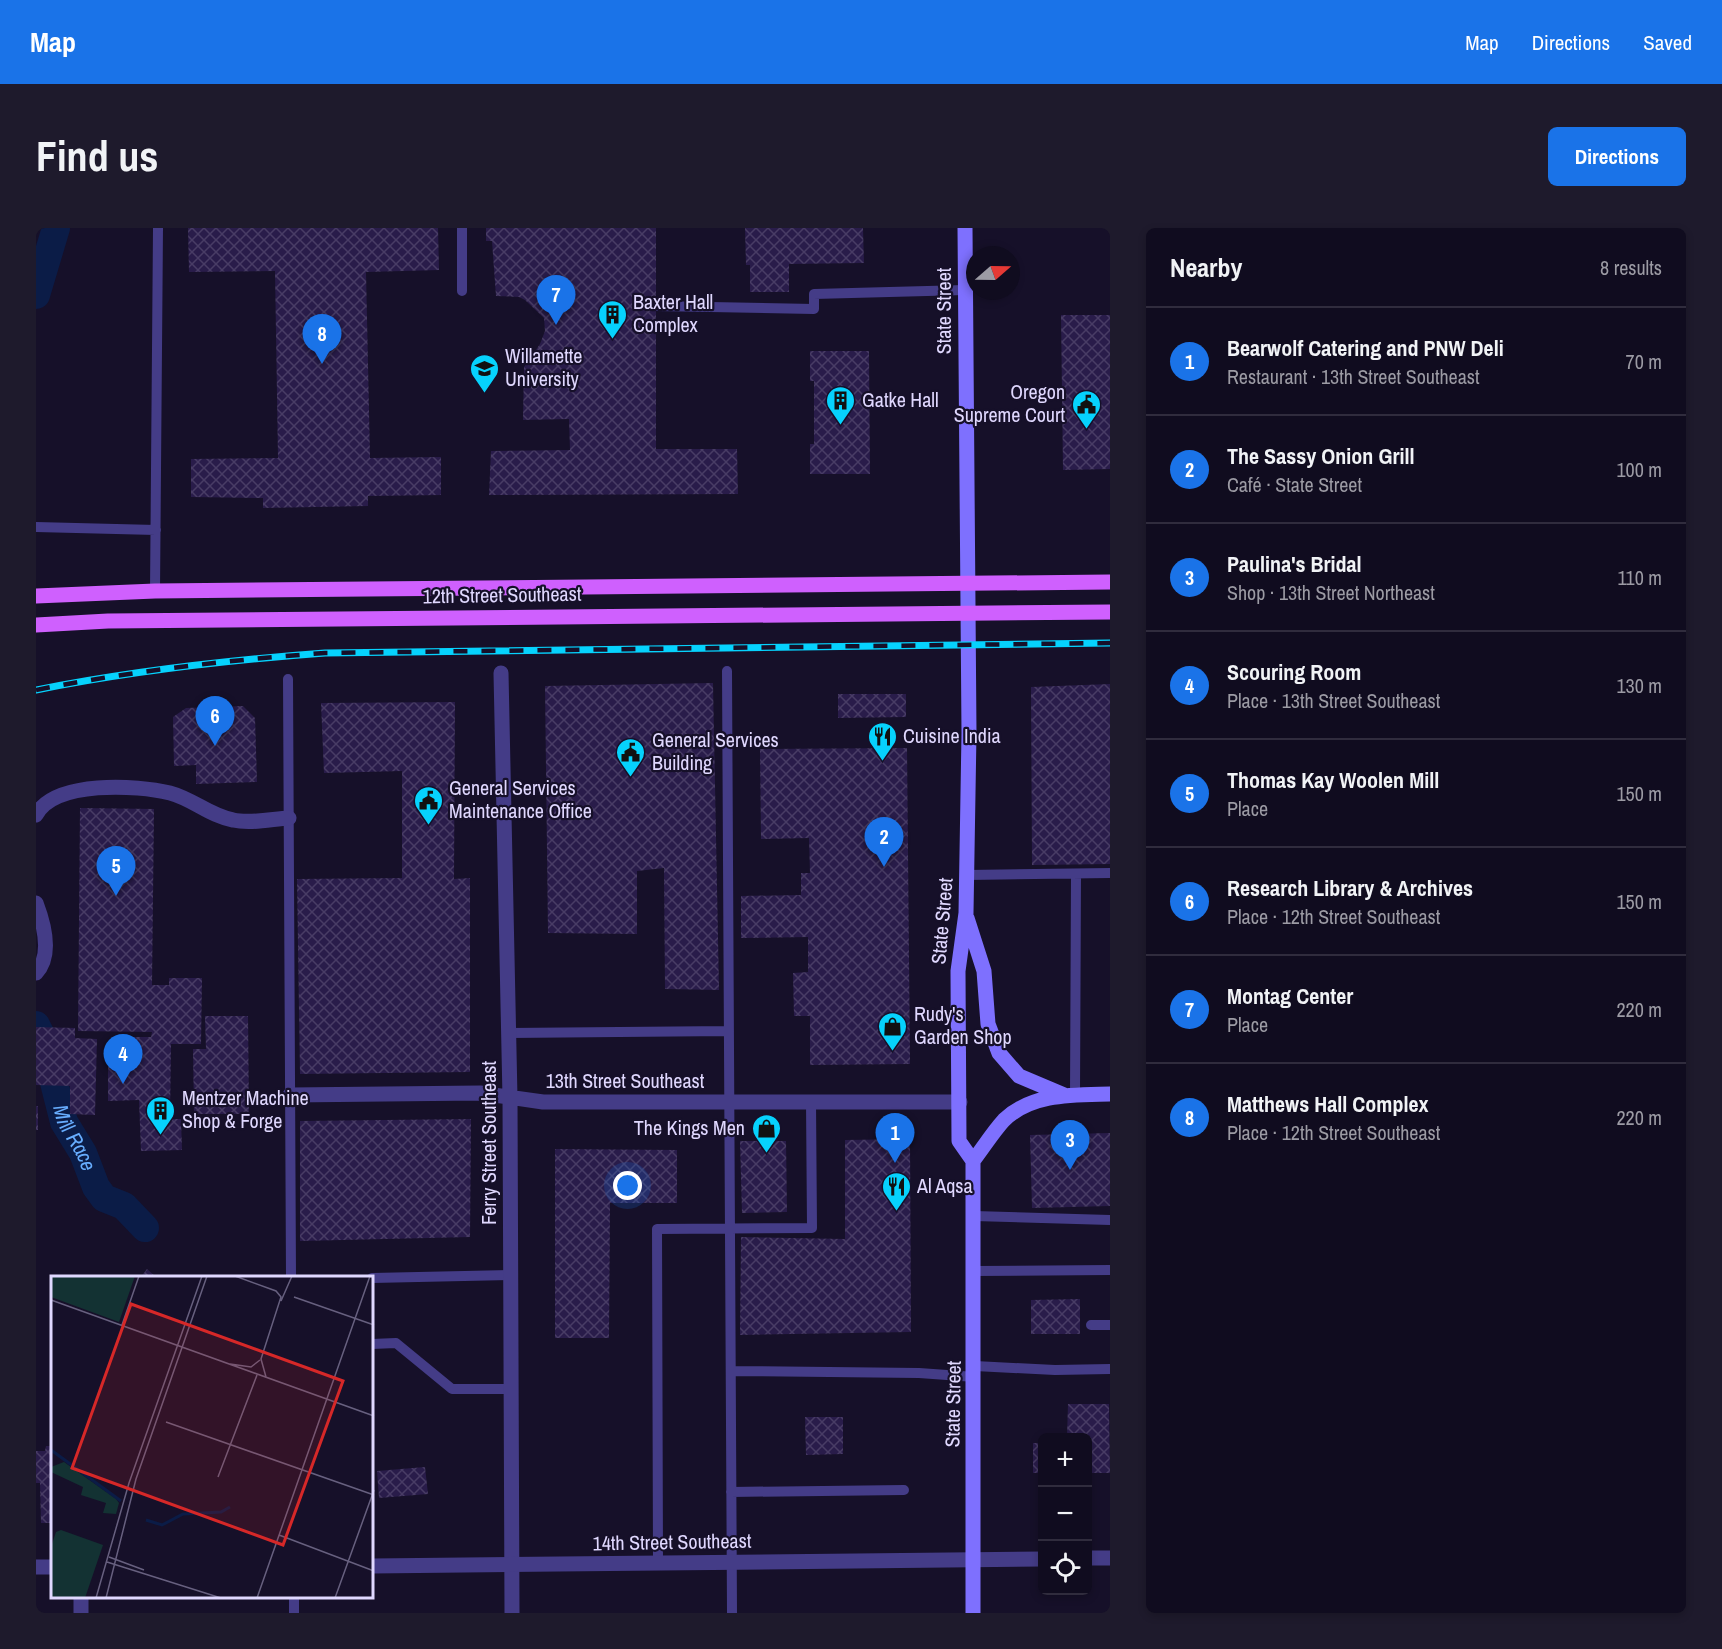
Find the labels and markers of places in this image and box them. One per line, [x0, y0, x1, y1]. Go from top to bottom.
pin: 7 [536, 276, 576, 325]
place label: Baxter Hall Complex [633, 288, 713, 338]
building icon: Baxter Hall Complex [596, 298, 628, 340]
pin: 8 [302, 314, 342, 364]
place label: Willamette University [505, 342, 582, 392]
school or university icon: Willamette University [468, 352, 500, 394]
place label: Oregon Supreme Court [954, 378, 1065, 428]
building icon: Gatke Hall [825, 384, 857, 426]
place label: Gatke Hall [862, 386, 939, 413]
public building icon: Oregon Supreme Court [1070, 388, 1102, 430]
pin: 6 [196, 696, 234, 746]
restaurant icon: Cuisine India [866, 720, 898, 762]
place label: Cuisine India [903, 722, 1001, 749]
place label: General Services Building [652, 726, 779, 776]
public building icon: General Services Building [615, 736, 647, 778]
place label: General Services Maintenance Office [449, 774, 592, 824]
public building icon: General Services Maintenance Office [412, 784, 444, 826]
pin: 2 [864, 818, 904, 867]
pin: 5 [96, 846, 136, 896]
place label: Rudy's Garden Shop [914, 1000, 1012, 1050]
shop icon: Rudy's Garden Shop [877, 1010, 909, 1052]
pin: 4 [104, 1034, 142, 1084]
place label: Mentzer Machine Shop & Forge [182, 1084, 309, 1134]
building icon: Mentzer Machine Shop & Forge [145, 1094, 177, 1136]
shop icon: The Kings Men [750, 1112, 782, 1154]
place label: The Kings Men [634, 1114, 745, 1141]
pin: 1 [876, 1114, 914, 1163]
pin: 3 [1050, 1120, 1090, 1170]
restaurant icon: Al Aqsa [880, 1170, 912, 1212]
place label: Al Aqsa [916, 1172, 973, 1199]

